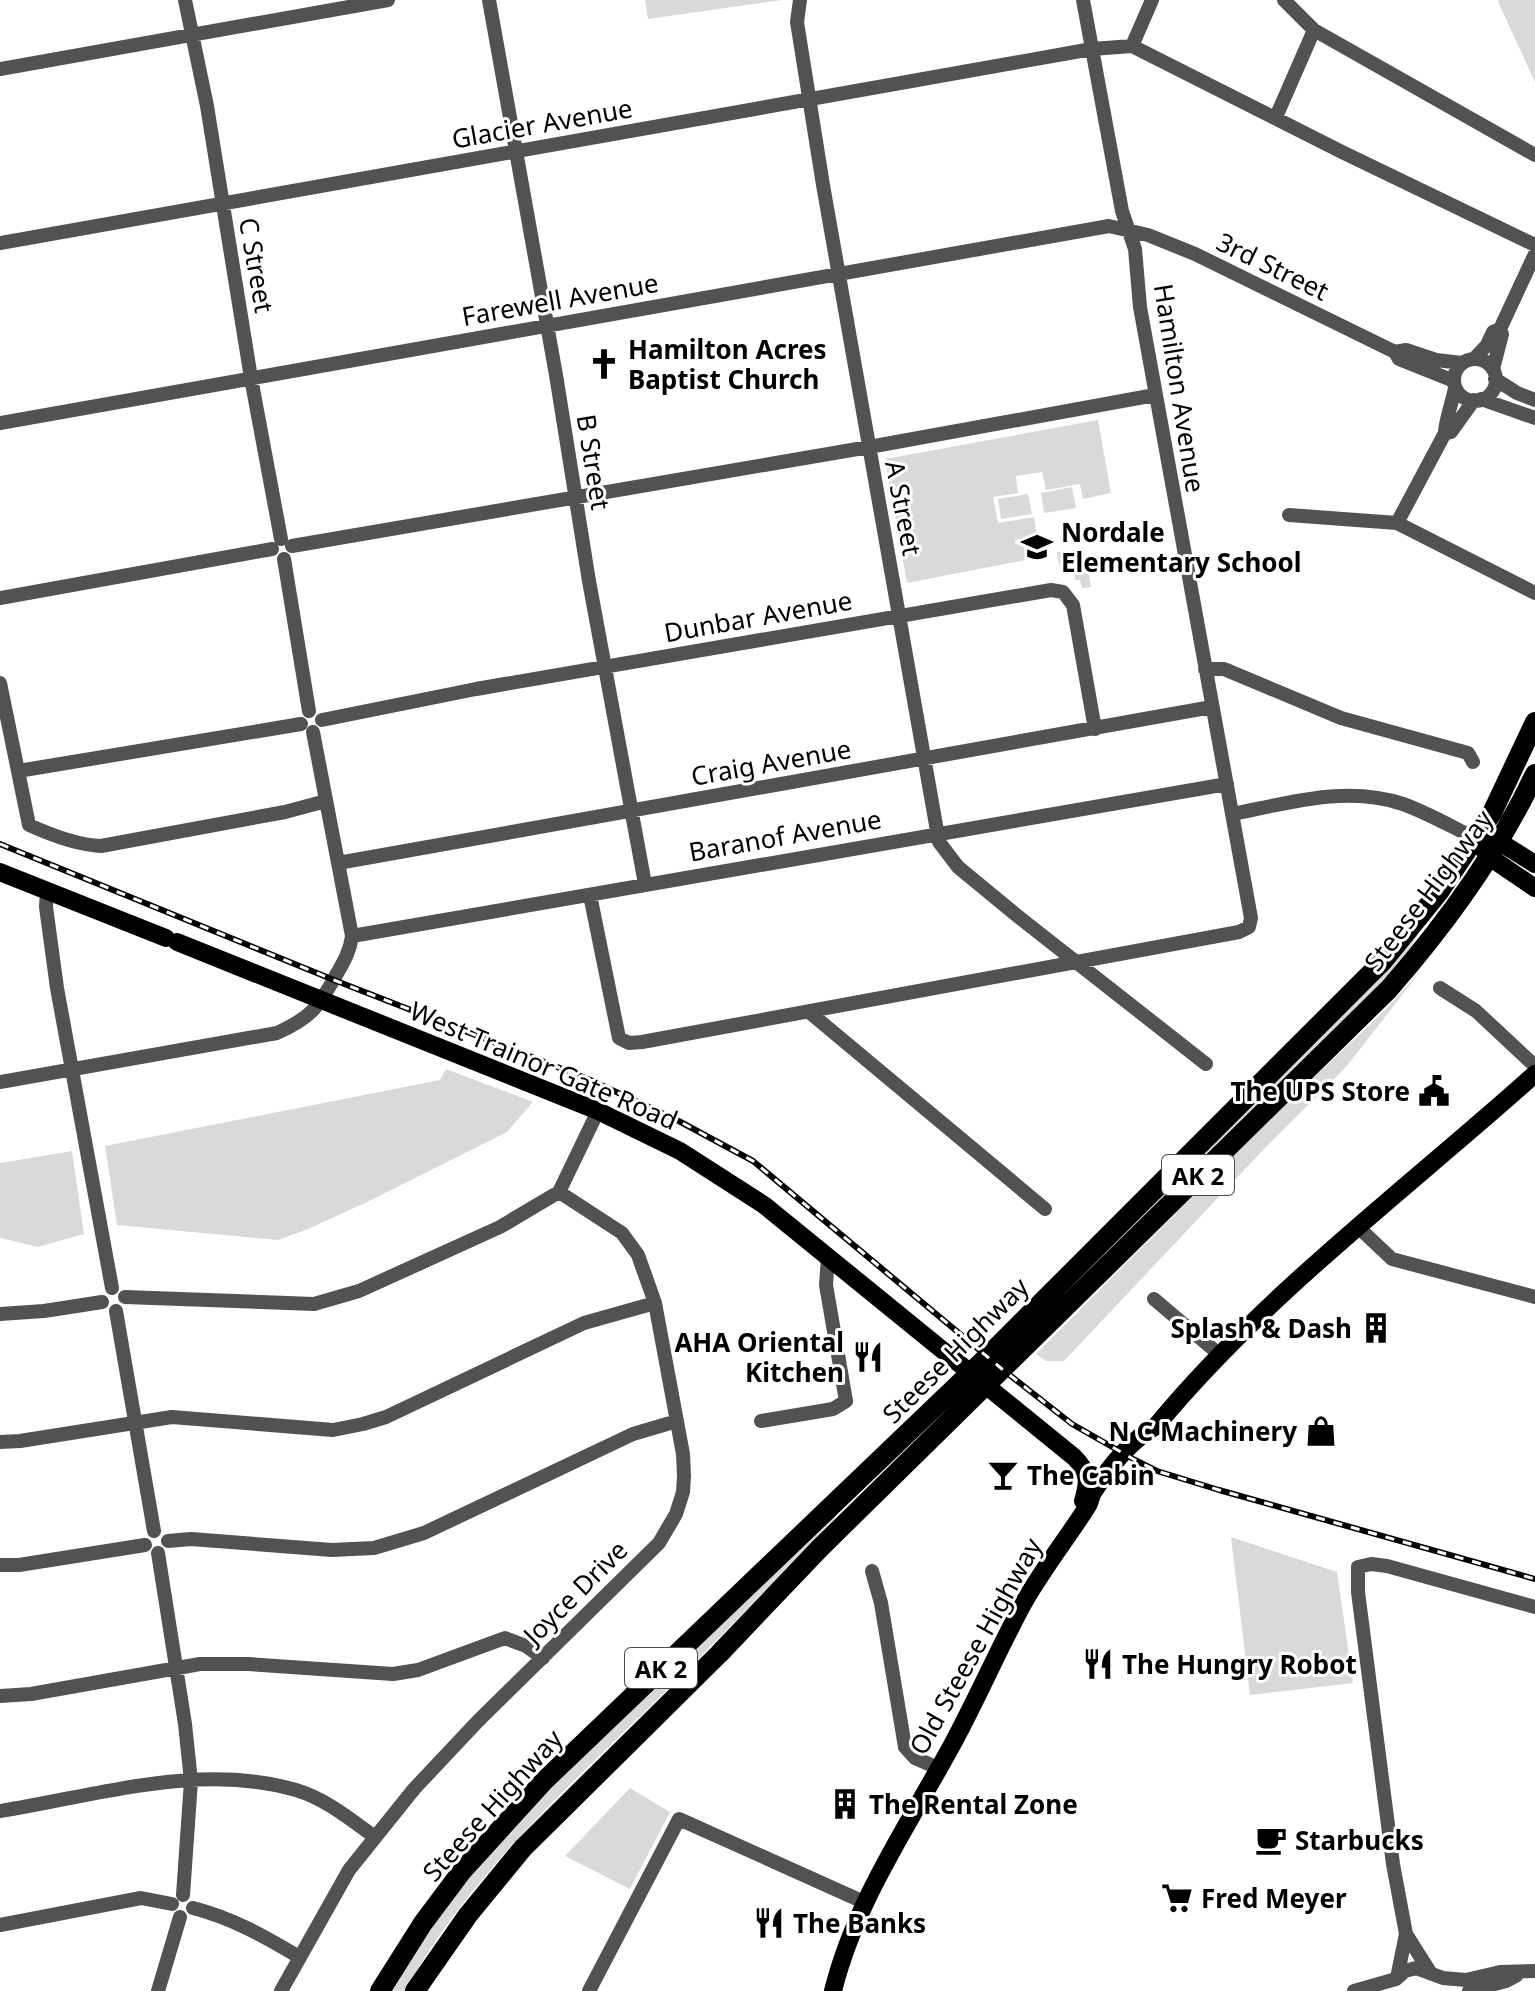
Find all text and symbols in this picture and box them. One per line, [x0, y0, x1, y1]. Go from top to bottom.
street label: Glacier Avenue [449, 89, 635, 157]
street label: C Street [231, 215, 283, 315]
street label: 3rd Street [1211, 223, 1335, 309]
street label: Farewell Avenue [459, 264, 661, 334]
street label: Hamilton Avenue [1146, 281, 1214, 495]
place label: Hamilton Acres Baptist Church [628, 331, 827, 397]
church icon: Hamilton Acres Baptist Church [587, 347, 621, 381]
street label: B Street [569, 412, 619, 512]
street label: A Street [877, 457, 931, 559]
place label: Nordale Elementary School [1061, 514, 1302, 580]
school or university icon: Nordale Elementary School [1020, 530, 1054, 564]
street label: Dunbar Avenue [661, 582, 855, 650]
street label: Craig Avenue [688, 730, 854, 794]
street label: Baranof Avenue [686, 800, 884, 870]
street label: Steese Highway [1355, 801, 1501, 978]
street label: West Trainor Gate Road [405, 992, 683, 1138]
place label: The UPS Store [1230, 1073, 1410, 1109]
public building icon: The UPS Store [1417, 1074, 1451, 1108]
road number: AK 2 [1162, 1155, 1234, 1195]
street label: Steese Highway [874, 1268, 1037, 1431]
place label: Splash & Dash [1170, 1310, 1352, 1346]
building icon: Splash & Dash [1359, 1311, 1393, 1345]
place label: AHA Oriental Kitchen [674, 1324, 844, 1390]
restaurant icon: AHA Oriental Kitchen [851, 1340, 885, 1374]
place label: N C Machinery [1109, 1413, 1297, 1449]
shop icon: N C Machinery [1304, 1414, 1338, 1448]
place label: The Cabin [1027, 1457, 1155, 1493]
bar icon: The Cabin [986, 1458, 1020, 1492]
street label: Old Steese Highway [900, 1530, 1050, 1761]
street label: Joyce Drive [513, 1532, 635, 1654]
place label: The Hungry Robot [1122, 1646, 1357, 1682]
restaurant icon: The Hungry Robot [1081, 1647, 1115, 1681]
road number: AK 2 [625, 1648, 697, 1688]
street label: Steese Highway [414, 1721, 571, 1889]
place label: The Rental Zone [869, 1786, 1078, 1822]
building icon: The Rental Zone [828, 1787, 862, 1821]
place label: Starbucks [1295, 1822, 1424, 1858]
cafe icon: Starbucks [1254, 1823, 1288, 1857]
place label: Fred Meyer [1201, 1880, 1347, 1916]
supermarket icon: Fred Meyer [1160, 1881, 1194, 1915]
place label: The Banks [793, 1905, 926, 1941]
restaurant icon: The Banks [752, 1906, 786, 1940]

